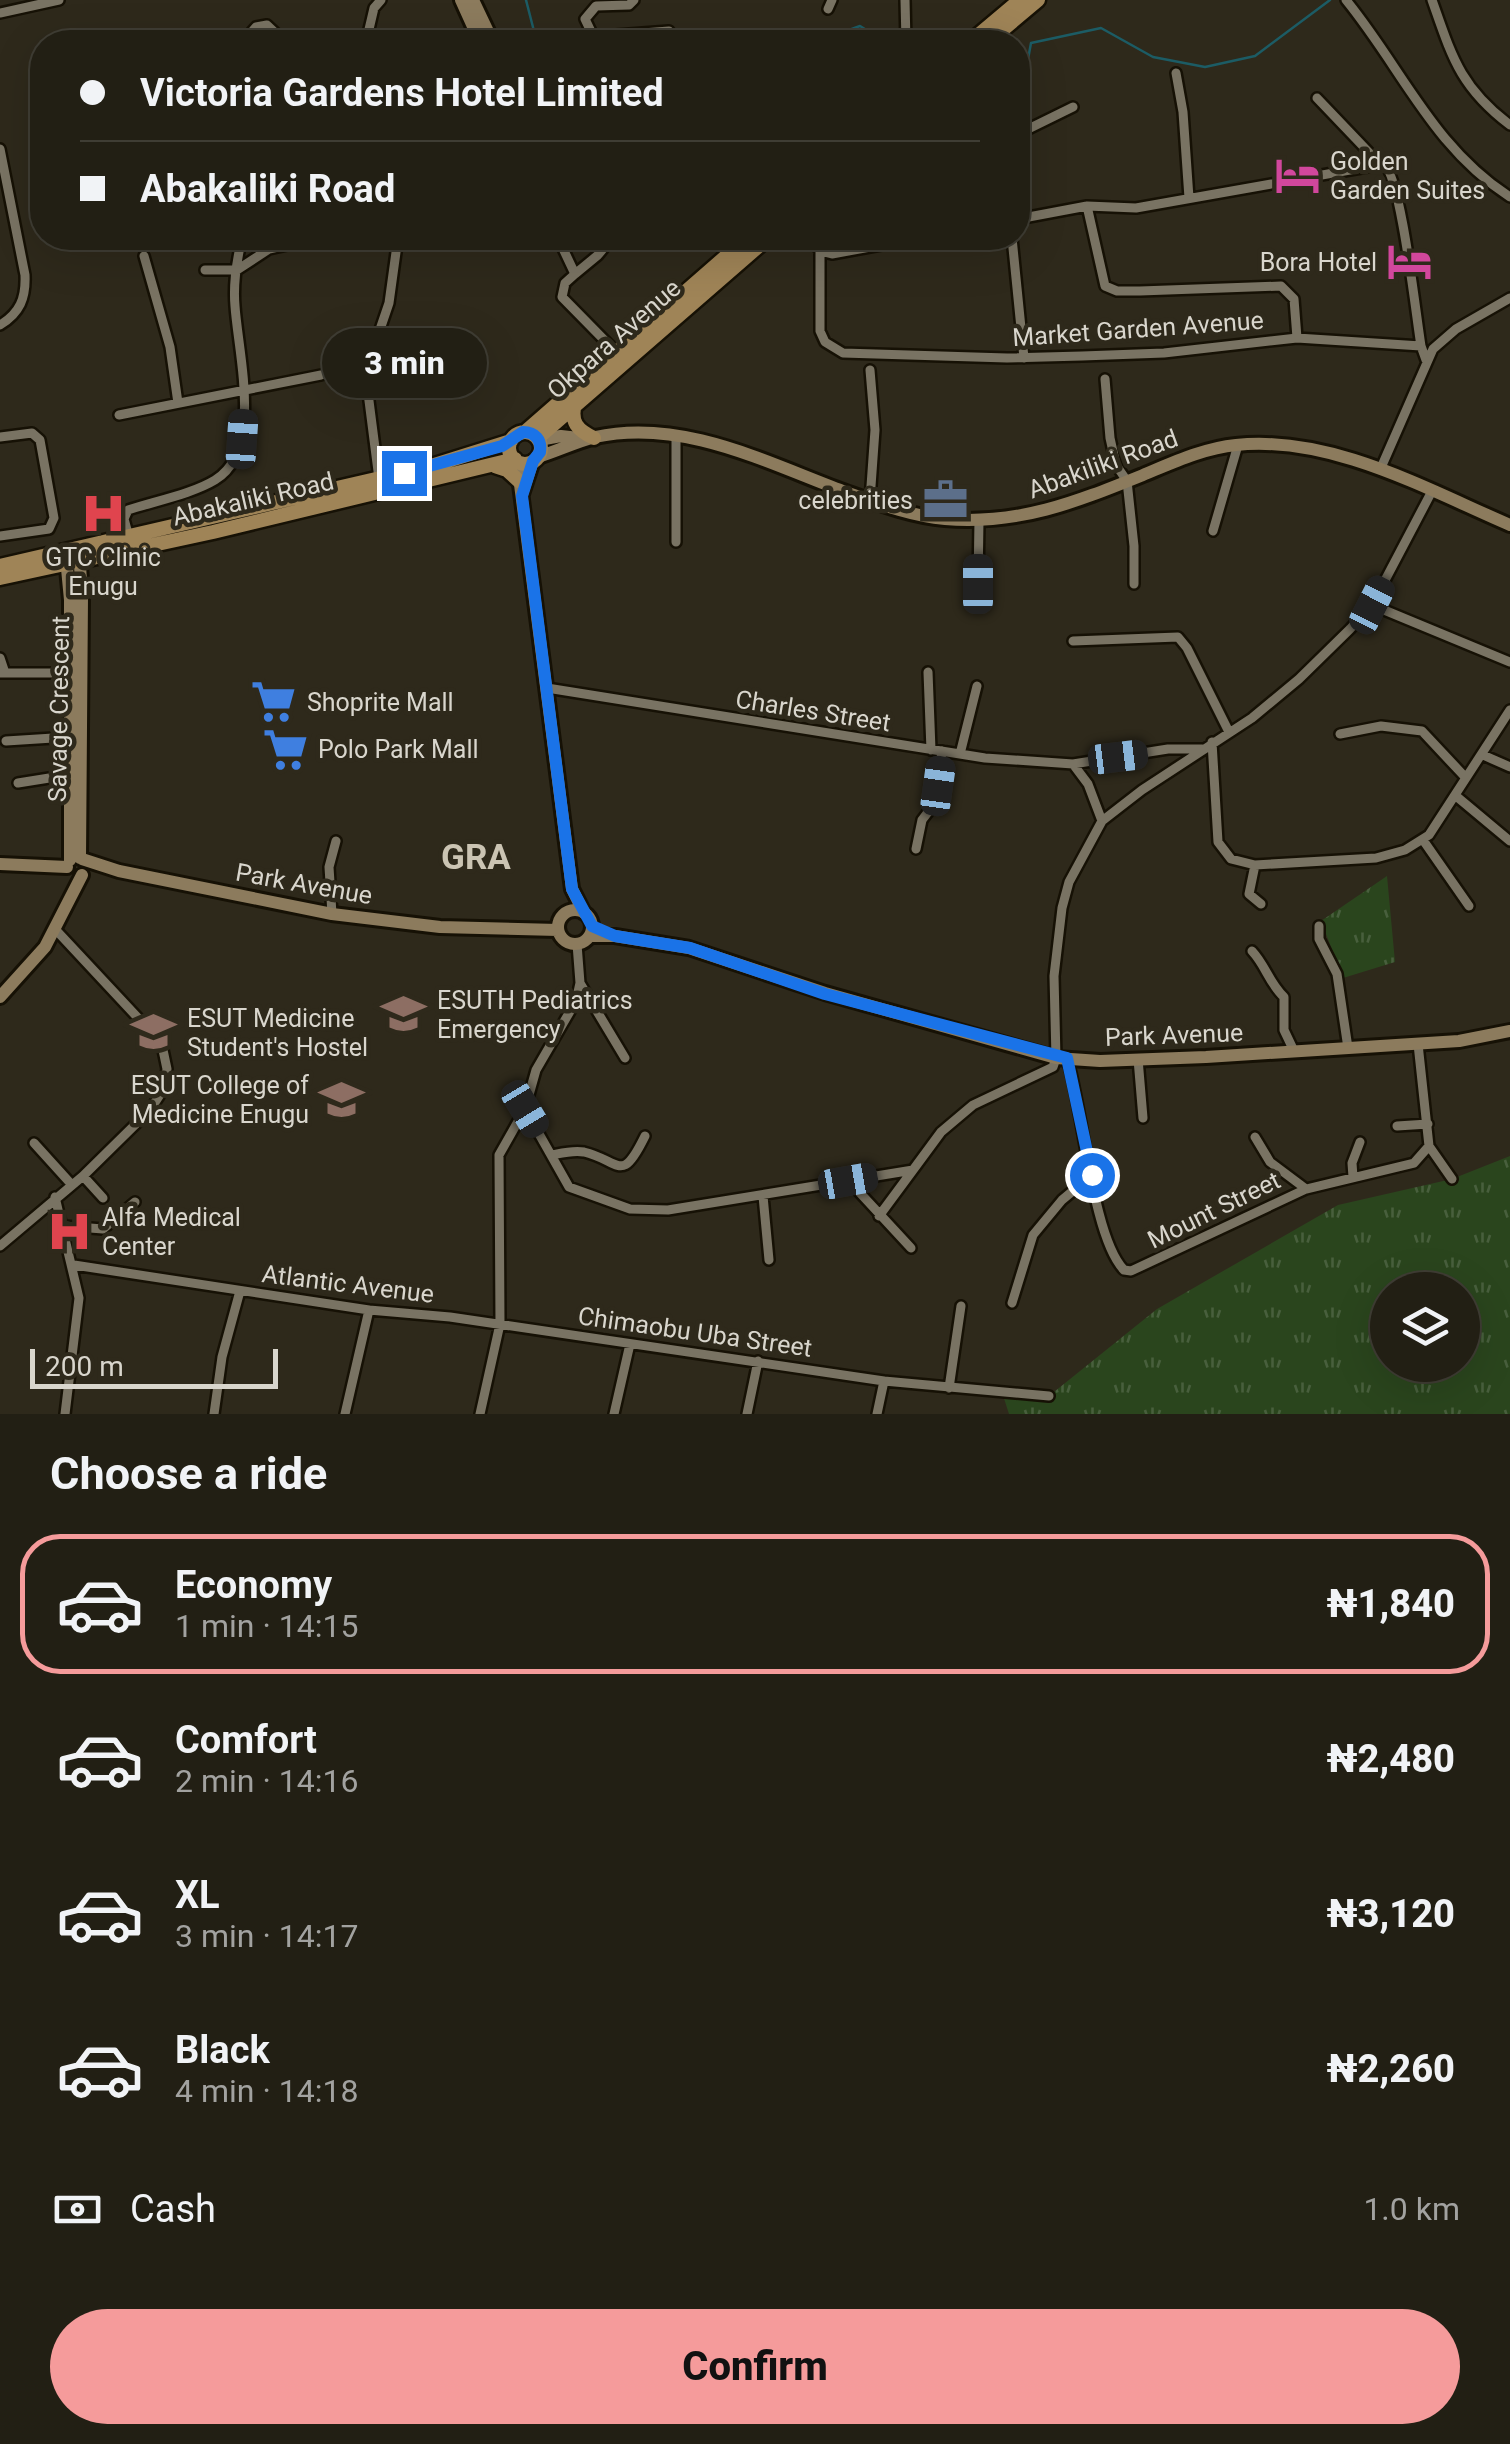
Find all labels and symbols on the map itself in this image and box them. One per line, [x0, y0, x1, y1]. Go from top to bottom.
place label: Golden Garden Suites [1330, 147, 1485, 205]
hotel icon: Golden Garden Suites [1273, 151, 1321, 199]
hotel icon: Bora Hotel [1386, 238, 1434, 286]
place label: Bora Hotel [1260, 248, 1377, 277]
street label: Okpara Avenue [541, 273, 687, 405]
street label: Market Garden Avenue [1011, 306, 1265, 352]
callout: 3 min [322, 328, 486, 398]
car [225, 408, 259, 470]
street label: Abakiliki Road [1024, 423, 1182, 505]
route end [382, 451, 427, 496]
street label: Abakaliki Road [170, 466, 336, 532]
office icon: celebrities [922, 476, 970, 524]
place label: celebrities [798, 486, 913, 515]
hospital icon: GTC Clinic Enugu [79, 489, 127, 537]
place label: GTC Clinic Enugu [45, 543, 161, 601]
car [963, 554, 993, 614]
car [1345, 571, 1399, 639]
street label: Savage Crescent [43, 616, 75, 802]
supermarket icon: Shoprite Mall [250, 678, 298, 726]
street label: Charles Street [733, 684, 893, 738]
place label: Shoprite Mall [307, 688, 454, 717]
supermarket icon: Polo Park Mall [261, 725, 309, 773]
place label: Polo Park Mall [318, 735, 479, 764]
car [1086, 738, 1150, 776]
car [919, 754, 957, 818]
district label: GRA [441, 837, 511, 878]
street label: Park Avenue [233, 858, 375, 910]
place label: ESUTH Pediatrics Emergency [437, 986, 633, 1044]
school or university icon: ESUTH Pediatrics Emergency [380, 990, 428, 1038]
place label: ESUT Medicine Student's Hostel [187, 1004, 368, 1062]
school or university icon: ESUT Medicine Student's Hostel [130, 1008, 178, 1056]
street label: Park Avenue [1104, 1018, 1244, 1052]
place label: ESUT College of Medicine Enugu [131, 1071, 309, 1129]
school or university icon: ESUT College of Medicine Enugu [318, 1075, 366, 1123]
car [497, 1076, 553, 1142]
route start [1070, 1153, 1115, 1198]
car [816, 1161, 880, 1201]
street label: Mount Street [1143, 1165, 1285, 1255]
place label: Alfa Medical Center [102, 1203, 241, 1261]
hospital icon: Alfa Medical Center [45, 1207, 93, 1255]
street label: Atlantic Avenue [260, 1259, 436, 1309]
street label: Chimaobu Uba Street [576, 1301, 814, 1363]
scale bar [30, 1344, 278, 1388]

